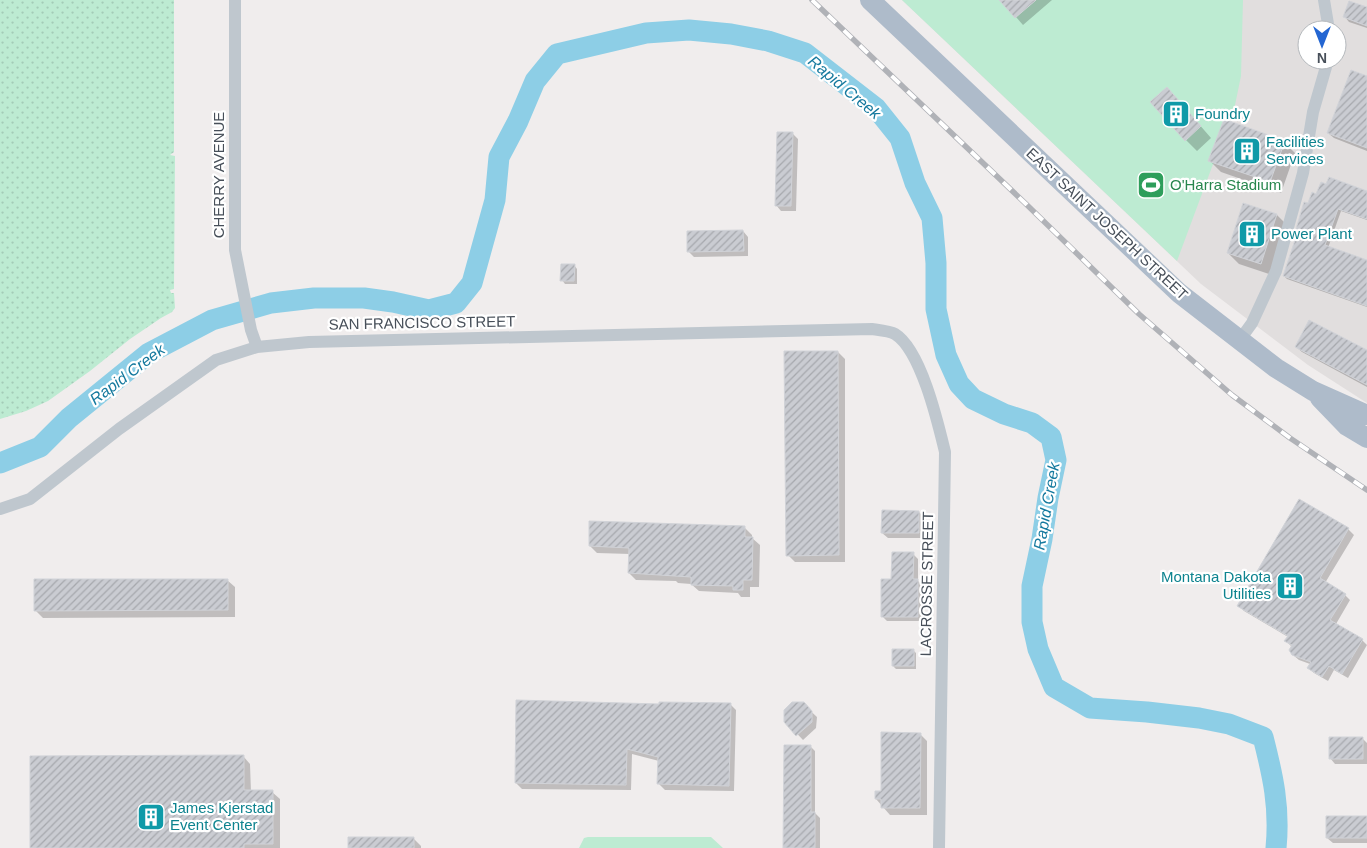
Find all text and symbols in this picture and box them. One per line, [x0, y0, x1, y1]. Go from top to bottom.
north arrow [1297, 20, 1347, 70]
text: N [1317, 50, 1327, 66]
water label: Rapid Creek [805, 52, 885, 123]
building icon: Foundry [1161, 99, 1191, 129]
place label: Foundry [1195, 105, 1251, 122]
street label: CHERRY AVENUE [210, 112, 227, 238]
place label: Facilities Services [1266, 133, 1324, 167]
building icon: Facilities Services [1232, 136, 1262, 166]
street label: EAST SAINT JOSEPH STREET [1023, 144, 1192, 303]
sports icon: O'Harra Stadium [1136, 170, 1166, 200]
place label: O'Harra Stadium [1170, 176, 1281, 193]
building icon: Power Plant [1237, 219, 1267, 249]
place label: Power Plant [1271, 225, 1353, 242]
street label: SAN FRANCISCO STREET [329, 312, 515, 333]
water label: Rapid Creek [87, 340, 169, 408]
water label: Rapid Creek [1030, 460, 1063, 551]
street label: LACROSSE STREET [917, 511, 936, 657]
place label: Montana Dakota Utilities [1161, 568, 1272, 602]
building icon: Montana Dakota Utilities [1275, 571, 1305, 601]
place label: James Kjerstad Event Center [170, 799, 273, 833]
building icon: James Kjerstad Event Center [136, 802, 166, 832]

